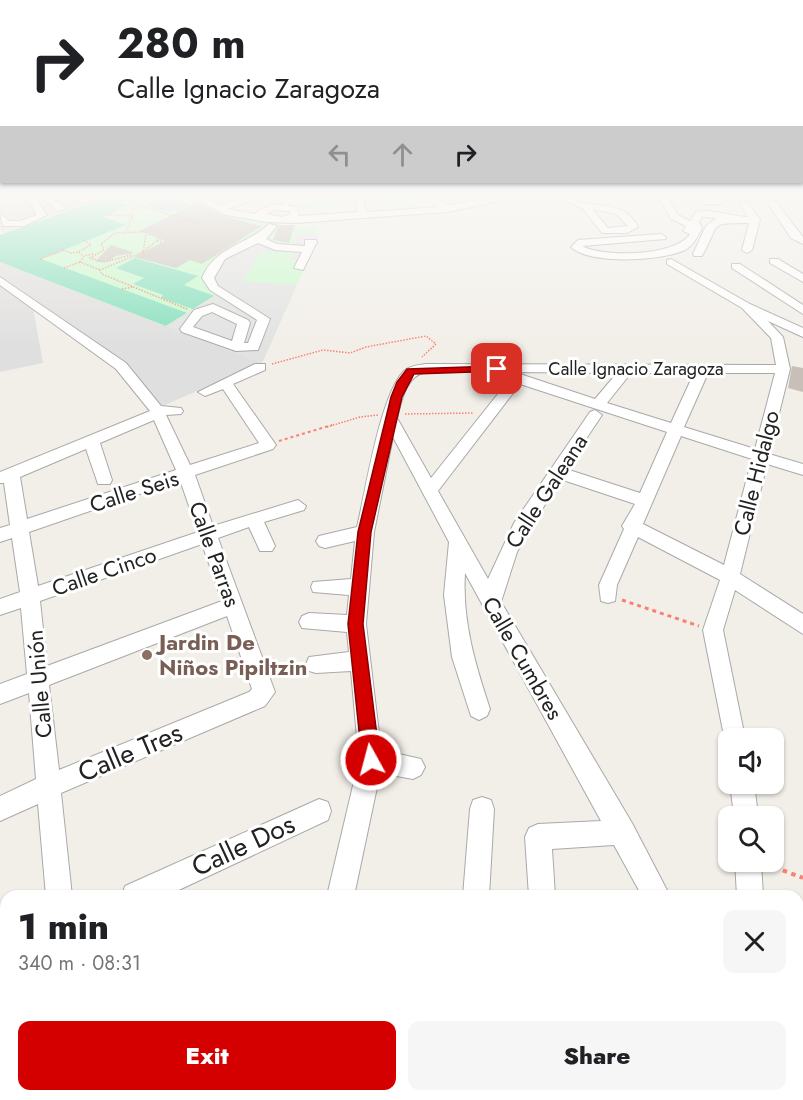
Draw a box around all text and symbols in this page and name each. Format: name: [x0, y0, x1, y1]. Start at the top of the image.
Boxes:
text: 280 m: [117, 13, 246, 74]
icon: right: [18, 24, 96, 102]
text: Calle Ignacio Zaragoza: [117, 69, 380, 108]
icon: left: [323, 138, 356, 171]
icon: ahead: [386, 138, 419, 171]
icon: right: [449, 138, 482, 171]
pin: [471, 343, 522, 394]
icon: arrive: [480, 352, 513, 385]
street label: Calle Ignacio Zaragoza: [548, 356, 724, 382]
street label: Calle Hidalgo: [725, 407, 787, 539]
street label: Calle Galeana: [497, 428, 595, 554]
street label: Calle Seis: [85, 462, 183, 520]
street label: Calle Parras: [181, 497, 249, 611]
street label: Calle Cinco: [47, 538, 161, 604]
street label: Calle Cumbres: [475, 590, 571, 726]
place label: Jardin De Niños Pipiltzin: [155, 626, 307, 683]
street label: Calle Unión: [18, 629, 60, 739]
marker: Jardin De Niños Pipiltzin: [140, 648, 154, 662]
street label: Calle Tres: [72, 713, 188, 791]
position arrow: [339, 728, 403, 792]
map controls: [718, 728, 784, 872]
button: sound: [718, 728, 784, 794]
street label: Calle Dos: [185, 804, 301, 886]
button: search: [718, 806, 784, 872]
text: 1 min: [18, 900, 109, 952]
button: close: [723, 910, 786, 973]
text: 340 m · 08:31: [18, 949, 141, 978]
button: Exit: [18, 1021, 396, 1090]
button: Share: [408, 1021, 786, 1090]

